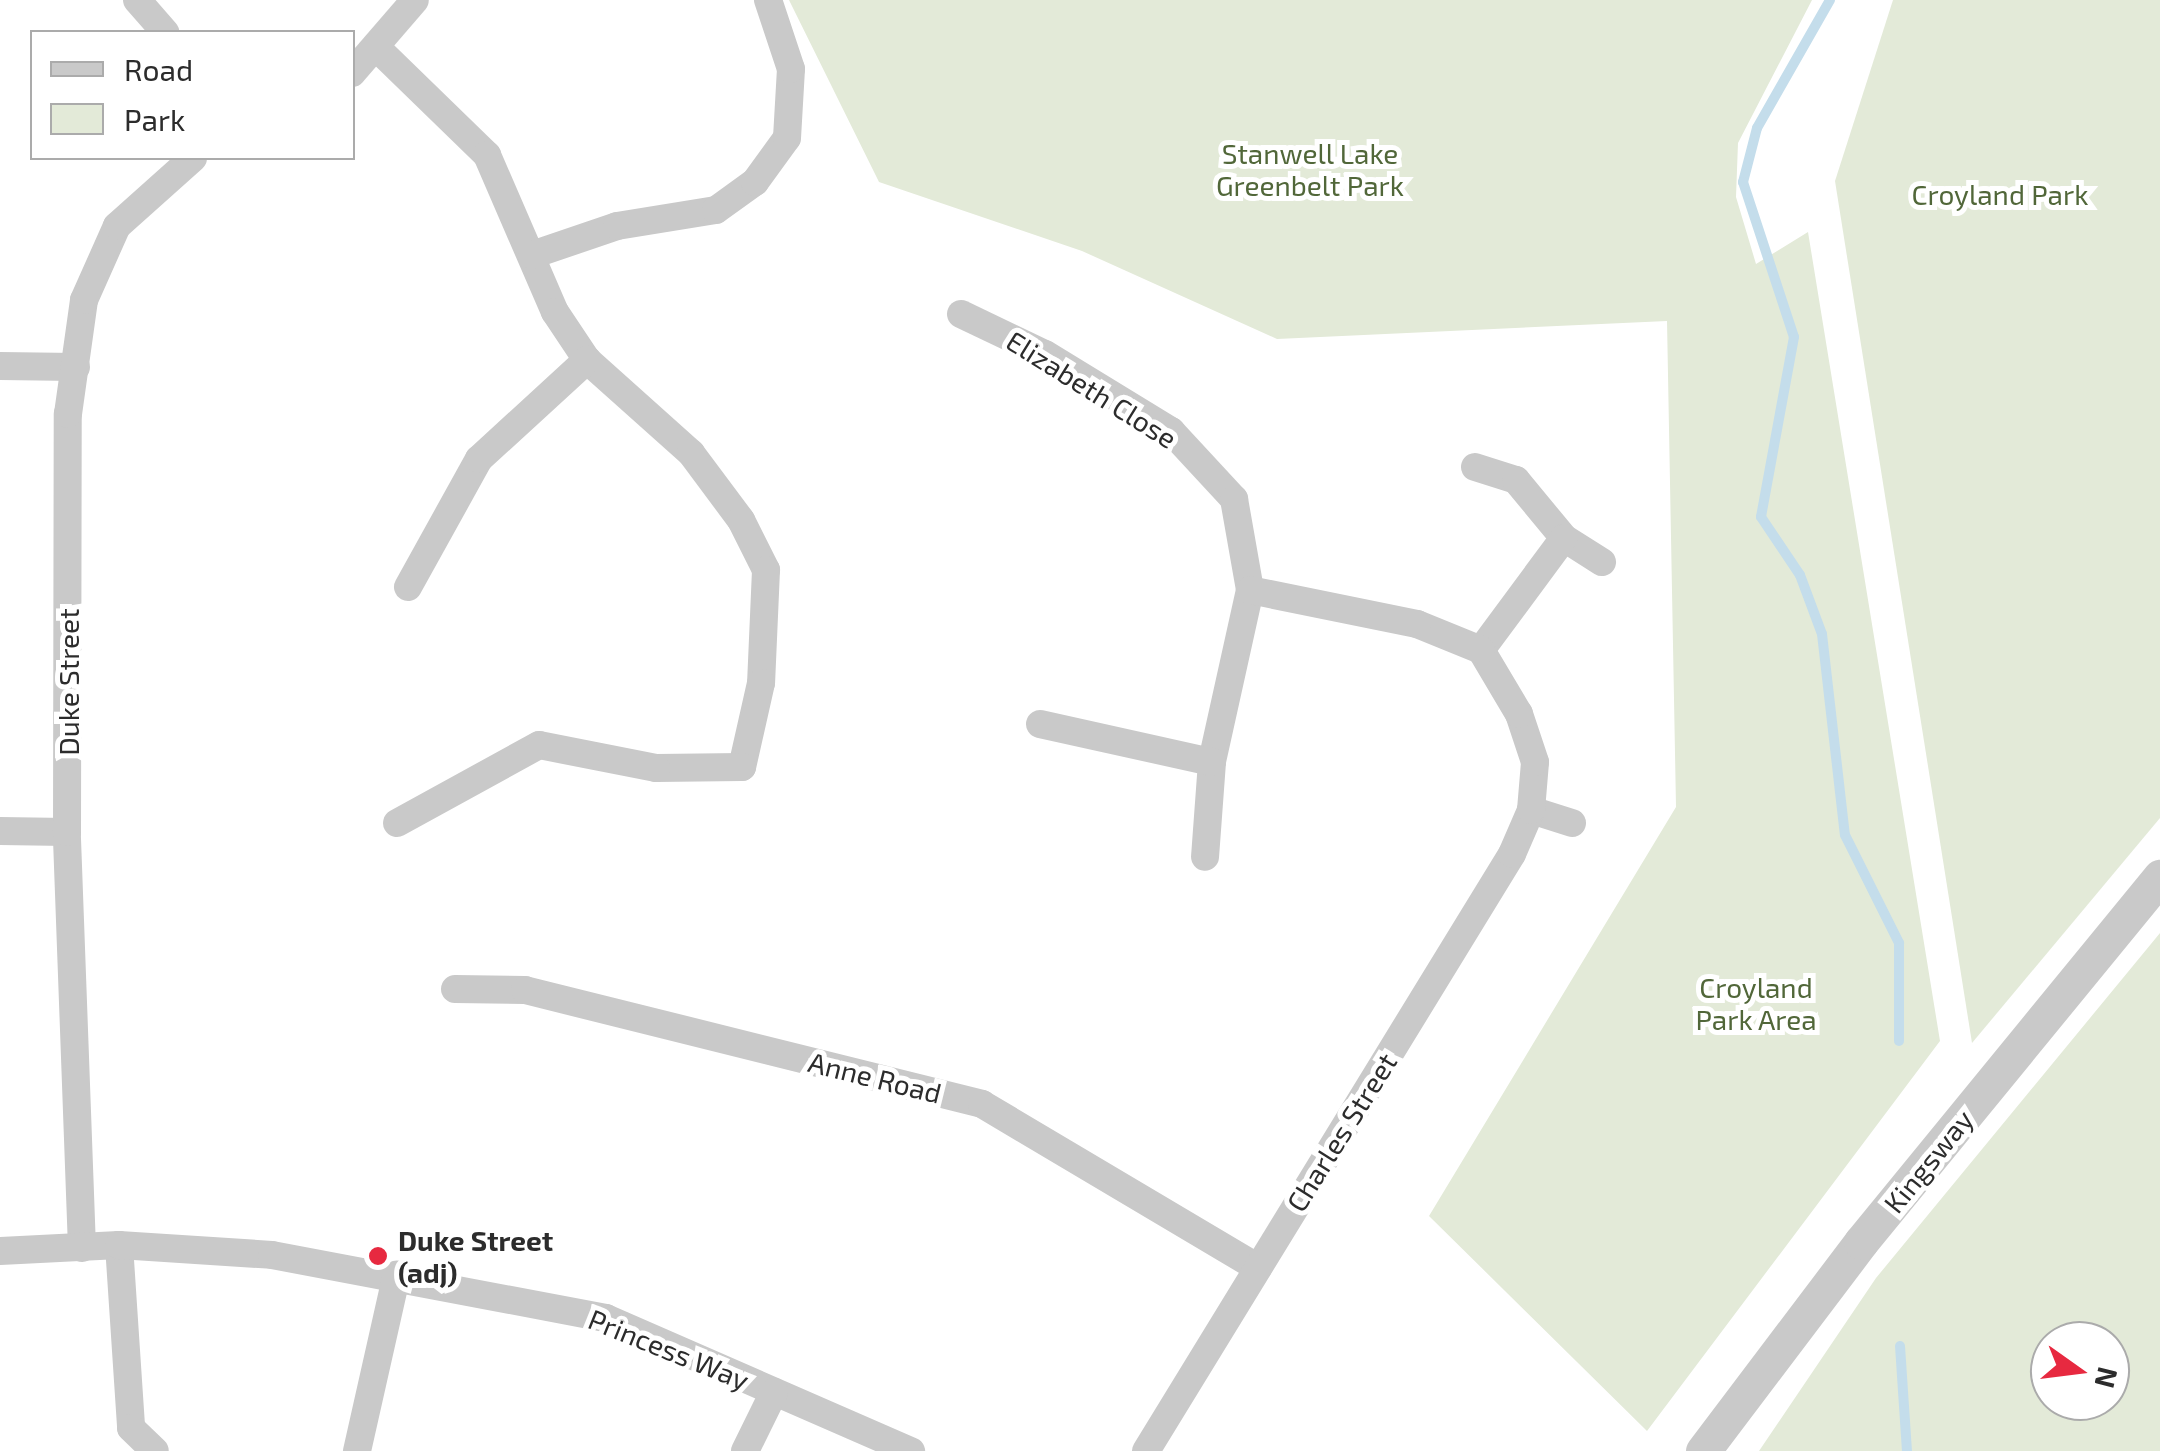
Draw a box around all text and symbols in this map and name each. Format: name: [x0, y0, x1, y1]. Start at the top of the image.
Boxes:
legend: [30, 30, 355, 160]
text: Road: [124, 51, 193, 87]
text: Park: [124, 101, 185, 137]
park label: Stanwell Lake Greenbelt Park: [1216, 136, 1404, 202]
park label: Croyland Park: [1912, 177, 2088, 211]
street label: Elizabeth Close: [1001, 323, 1183, 455]
street label: Duke Street: [51, 608, 85, 756]
park label: Croyland Park Area: [1695, 970, 1817, 1036]
street label: Anne Road: [805, 1044, 945, 1110]
street label: Charles Street: [1279, 1047, 1403, 1217]
street label: Kingsway: [1876, 1103, 1980, 1219]
place label: Duke Street (adj): [398, 1223, 553, 1289]
marker: Duke Street (adj): [367, 1245, 389, 1267]
street label: Princess Way: [584, 1301, 754, 1397]
north arrow: [2030, 1321, 2130, 1421]
text: N: [2088, 1364, 2126, 1392]

